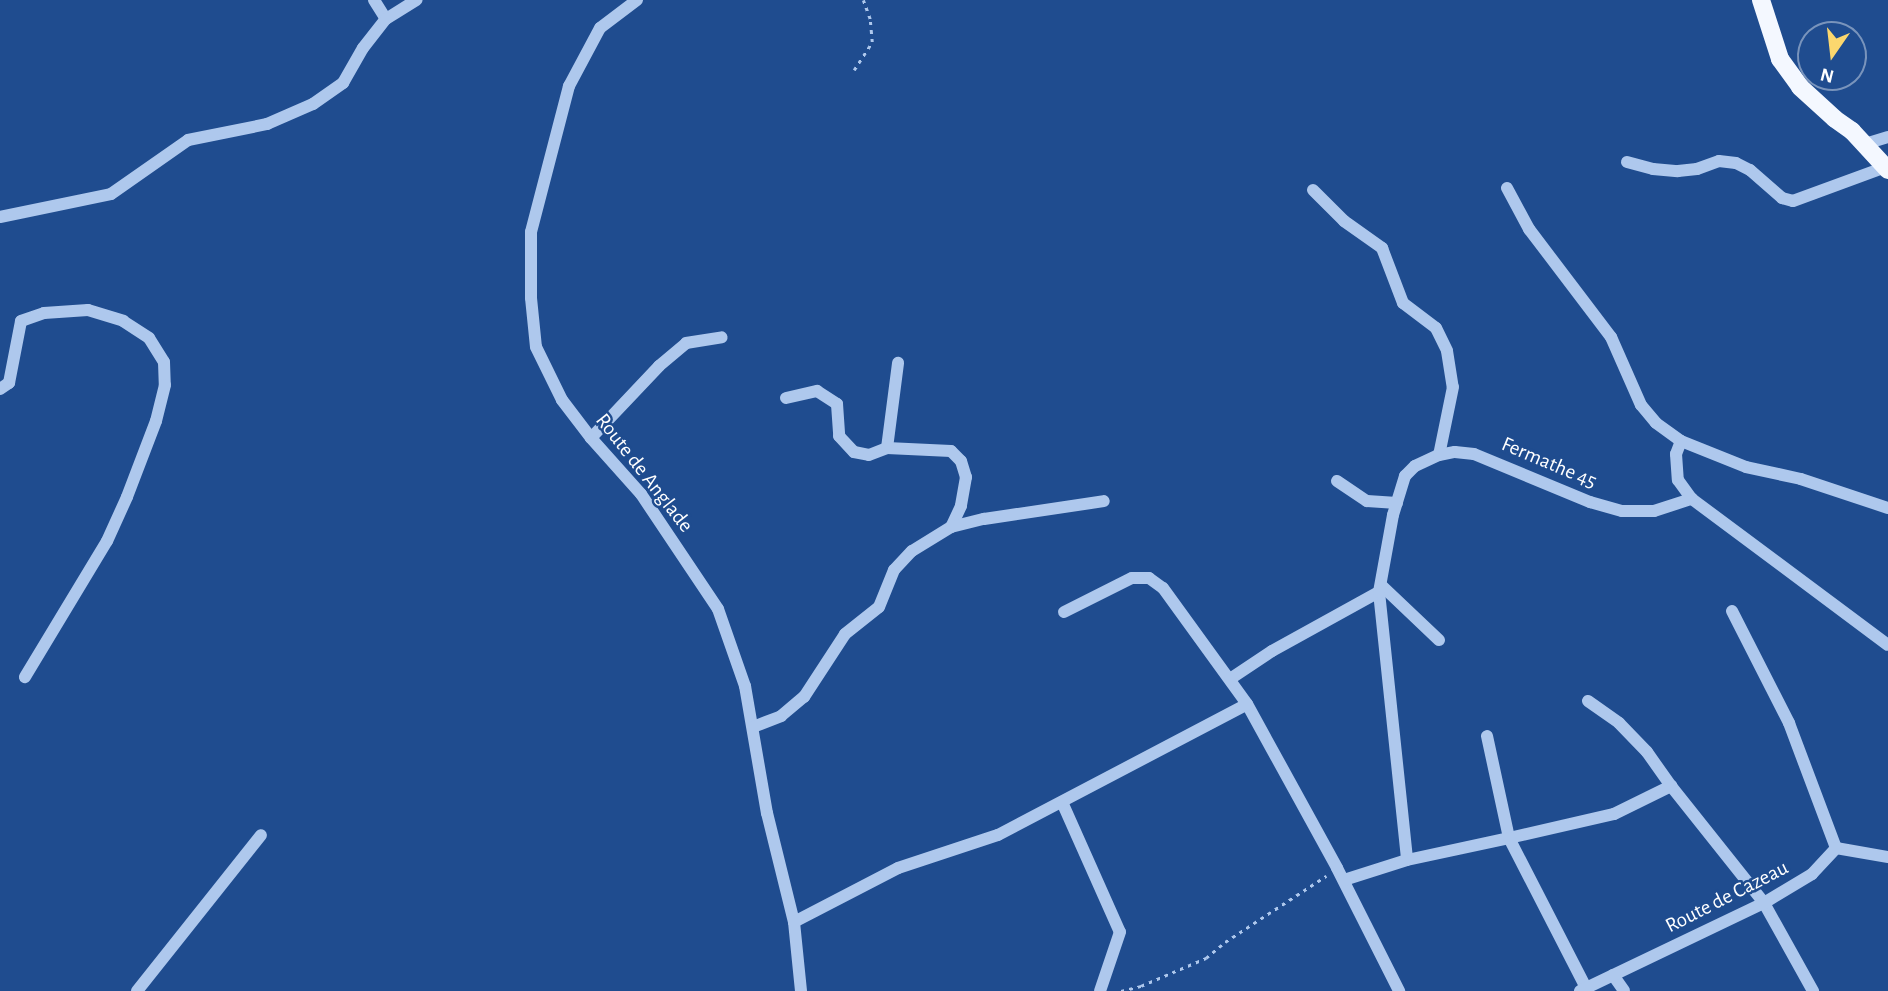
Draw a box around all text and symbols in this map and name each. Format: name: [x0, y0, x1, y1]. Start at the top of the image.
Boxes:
north arrow: [1797, 21, 1867, 91]
text: N: [1819, 64, 1836, 86]
street label: Route de Anglade: [590, 409, 698, 537]
street label: Fermathe 45: [1498, 432, 1600, 494]
street label: Route de Cazeau: [1661, 855, 1793, 939]

